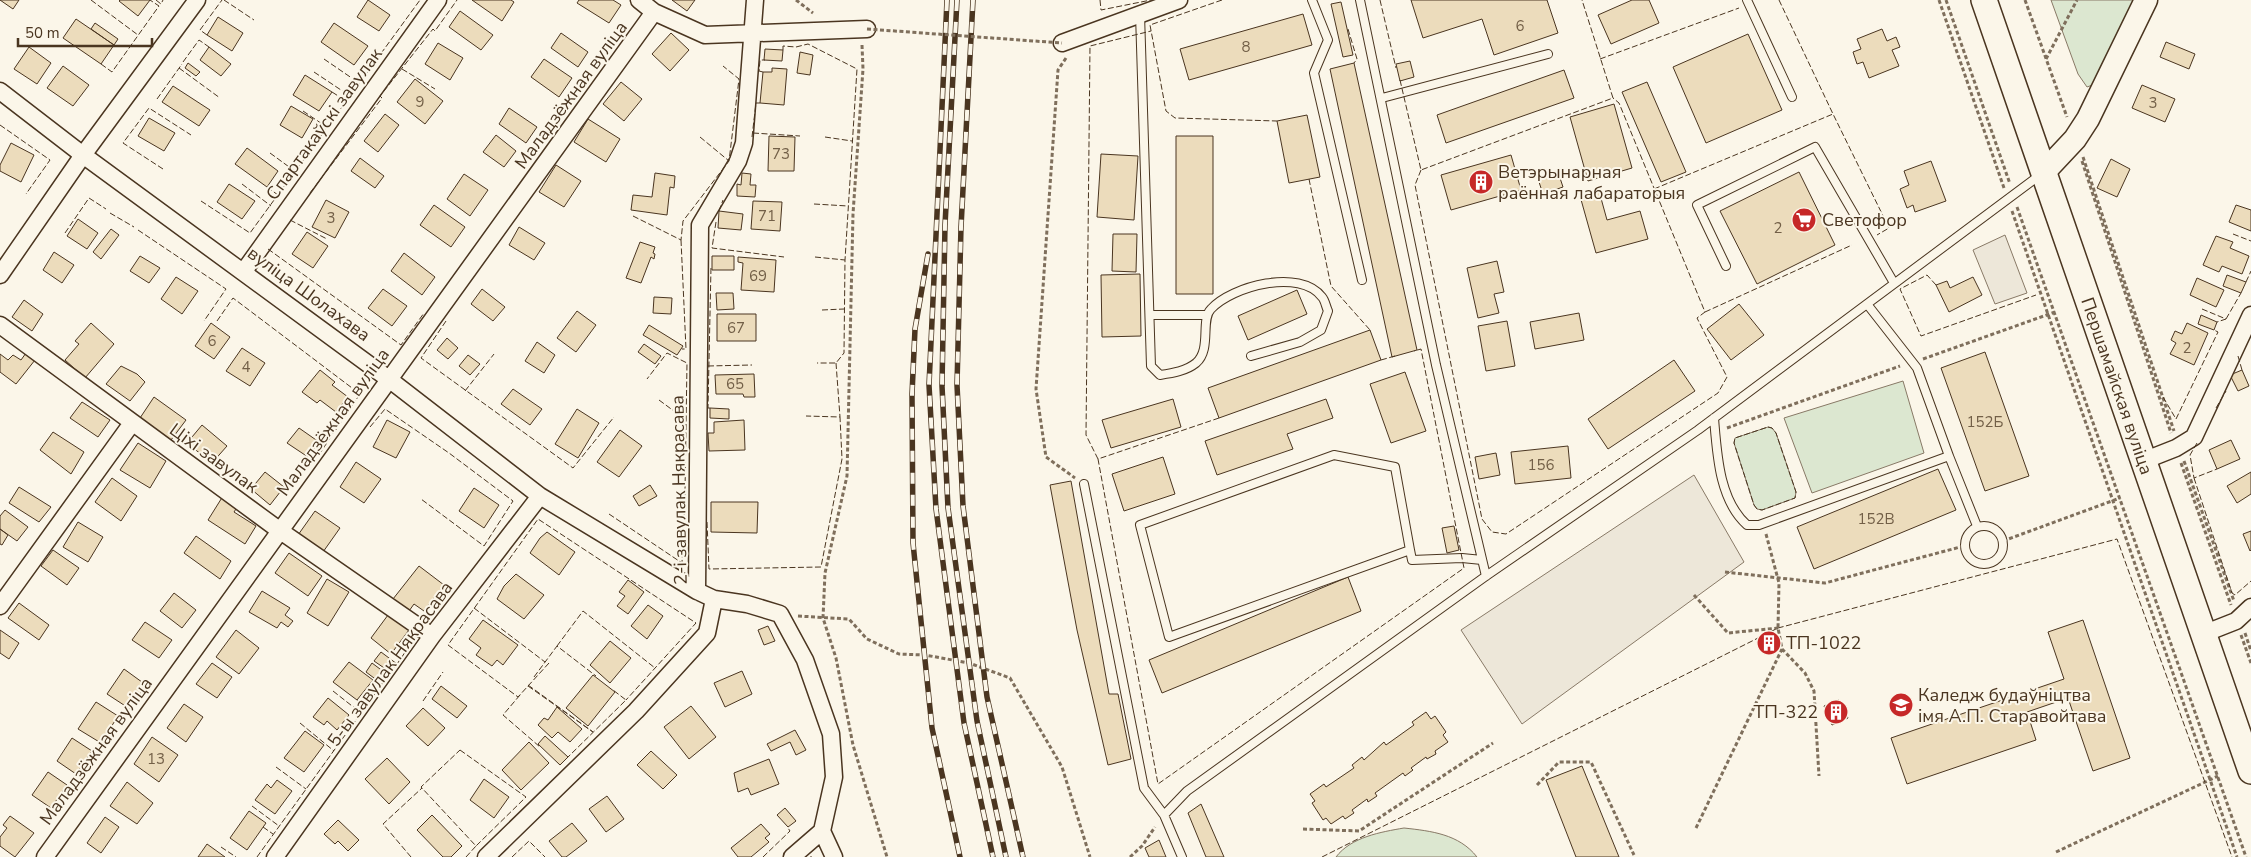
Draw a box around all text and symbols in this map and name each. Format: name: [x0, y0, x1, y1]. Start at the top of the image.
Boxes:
scale bar: [18, 15, 151, 47]
street label: Маладзёжная вуліца: [509, 16, 633, 174]
house number: 6: [1515, 16, 1525, 36]
text: 50 m: [25, 23, 60, 43]
house number: 8: [1241, 37, 1251, 57]
street label: Спартакаўскі завулак: [260, 42, 388, 205]
house number: 9: [415, 92, 425, 112]
house number: 3: [2148, 93, 2158, 113]
house number: 73: [772, 144, 790, 164]
place label: Ветэрынарная раённая лабараторыя: [1498, 160, 1685, 205]
building icon: Ветэрынарная раённая лабараторыя: [1468, 169, 1494, 195]
house number: 71: [758, 206, 776, 226]
supermarket icon: Светофор: [1791, 207, 1817, 233]
house number: 3: [326, 208, 336, 228]
place label: Светофор: [1822, 208, 1907, 232]
house number: 2: [1773, 218, 1783, 238]
street label: вуліца Шолахава: [243, 241, 375, 347]
house number: 69: [749, 266, 767, 286]
street label: Першамайская вуліца: [2075, 294, 2159, 478]
house number: 67: [727, 318, 745, 338]
house number: 6: [207, 331, 217, 351]
house number: 2: [2182, 338, 2192, 358]
street label: Маладзёжная вуліца: [271, 343, 395, 501]
house number: 4: [241, 357, 251, 377]
house number: 65: [726, 374, 744, 394]
street label: 2-і завулак Някрасава: [665, 395, 693, 585]
house number: 152Б: [1967, 412, 2004, 432]
street label: Ціхі завулак: [165, 418, 264, 499]
house number: 156: [1527, 455, 1555, 475]
house number: 152В: [1857, 509, 1895, 529]
street label: 5-ы завулак Някрасава: [322, 577, 458, 751]
building icon: ТП-1022: [1756, 630, 1782, 656]
place label: ТП-1022: [1786, 631, 1861, 655]
street label: Маладзёжная вуліца: [34, 672, 158, 830]
place label: Каледж будаўніцтва імя А.П. Старавойтава: [1918, 683, 2106, 728]
school or university icon: Каледж будаўніцтва імя А.П. Старавойтава: [1888, 692, 1914, 718]
building icon: ТП-322: [1823, 699, 1849, 725]
place label: ТП-322: [1754, 700, 1818, 724]
house number: 13: [147, 749, 165, 769]

